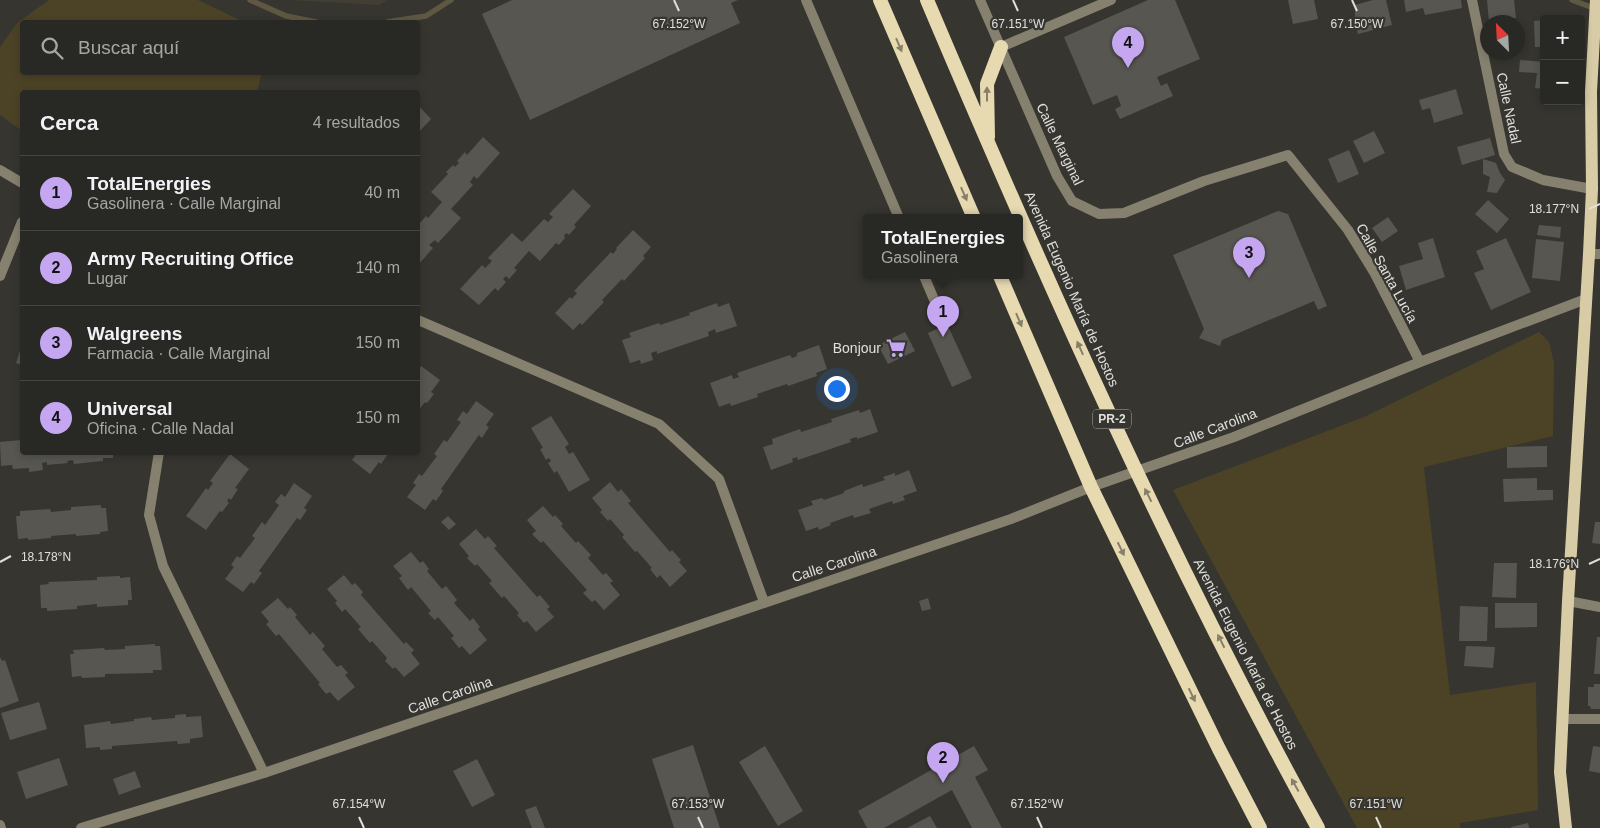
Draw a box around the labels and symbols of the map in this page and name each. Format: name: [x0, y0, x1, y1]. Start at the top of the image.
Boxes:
north arrow: [1480, 15, 1525, 60]
text: 67.152°W: [653, 17, 706, 31]
text: 67.151°W: [992, 17, 1045, 31]
text: 67.150°W: [1331, 17, 1384, 31]
pin: 4: [1112, 27, 1144, 68]
one-way arrow: [896, 38, 904, 52]
street label: Calle Nadal: [1494, 71, 1524, 145]
one-way arrow: [983, 86, 991, 102]
street label: Calle Marginal: [1033, 100, 1087, 188]
one-way arrow: [960, 187, 968, 201]
street label: Avenida Eugenio María de Hostos: [1022, 189, 1122, 389]
text: 18.177°N: [1529, 202, 1579, 216]
street label: Calle Santa Lucía: [1353, 221, 1421, 325]
pin: 3: [1233, 237, 1265, 278]
pin: 1: [927, 296, 959, 337]
one-way arrow: [1016, 313, 1024, 327]
supermarket icon: Bonjour: [885, 337, 907, 359]
place label: Bonjour: [833, 340, 881, 356]
one-way arrow: [1076, 341, 1084, 355]
your location: [824, 376, 850, 402]
street label: Calle Carolina: [1171, 405, 1259, 451]
road number: PR-2: [1093, 409, 1131, 428]
one-way arrow: [1144, 488, 1152, 503]
one-way arrow: [1117, 542, 1125, 556]
street label: Calle Carolina: [790, 543, 878, 585]
text: 18.178°N: [21, 550, 71, 564]
street label: Avenida Eugenio María de Hostos: [1191, 556, 1301, 752]
text: 18.176°N: [1529, 557, 1579, 571]
one-way arrow: [1217, 634, 1225, 648]
street label: Calle Carolina: [406, 673, 494, 717]
one-way arrow: [1189, 688, 1197, 702]
pin: 2: [927, 742, 959, 783]
one-way arrow: [1291, 778, 1299, 793]
text: 67.154°W: [333, 797, 386, 811]
text: 67.153°W: [672, 797, 725, 811]
text: 67.152°W: [1011, 797, 1064, 811]
text: 67.151°W: [1350, 797, 1403, 811]

